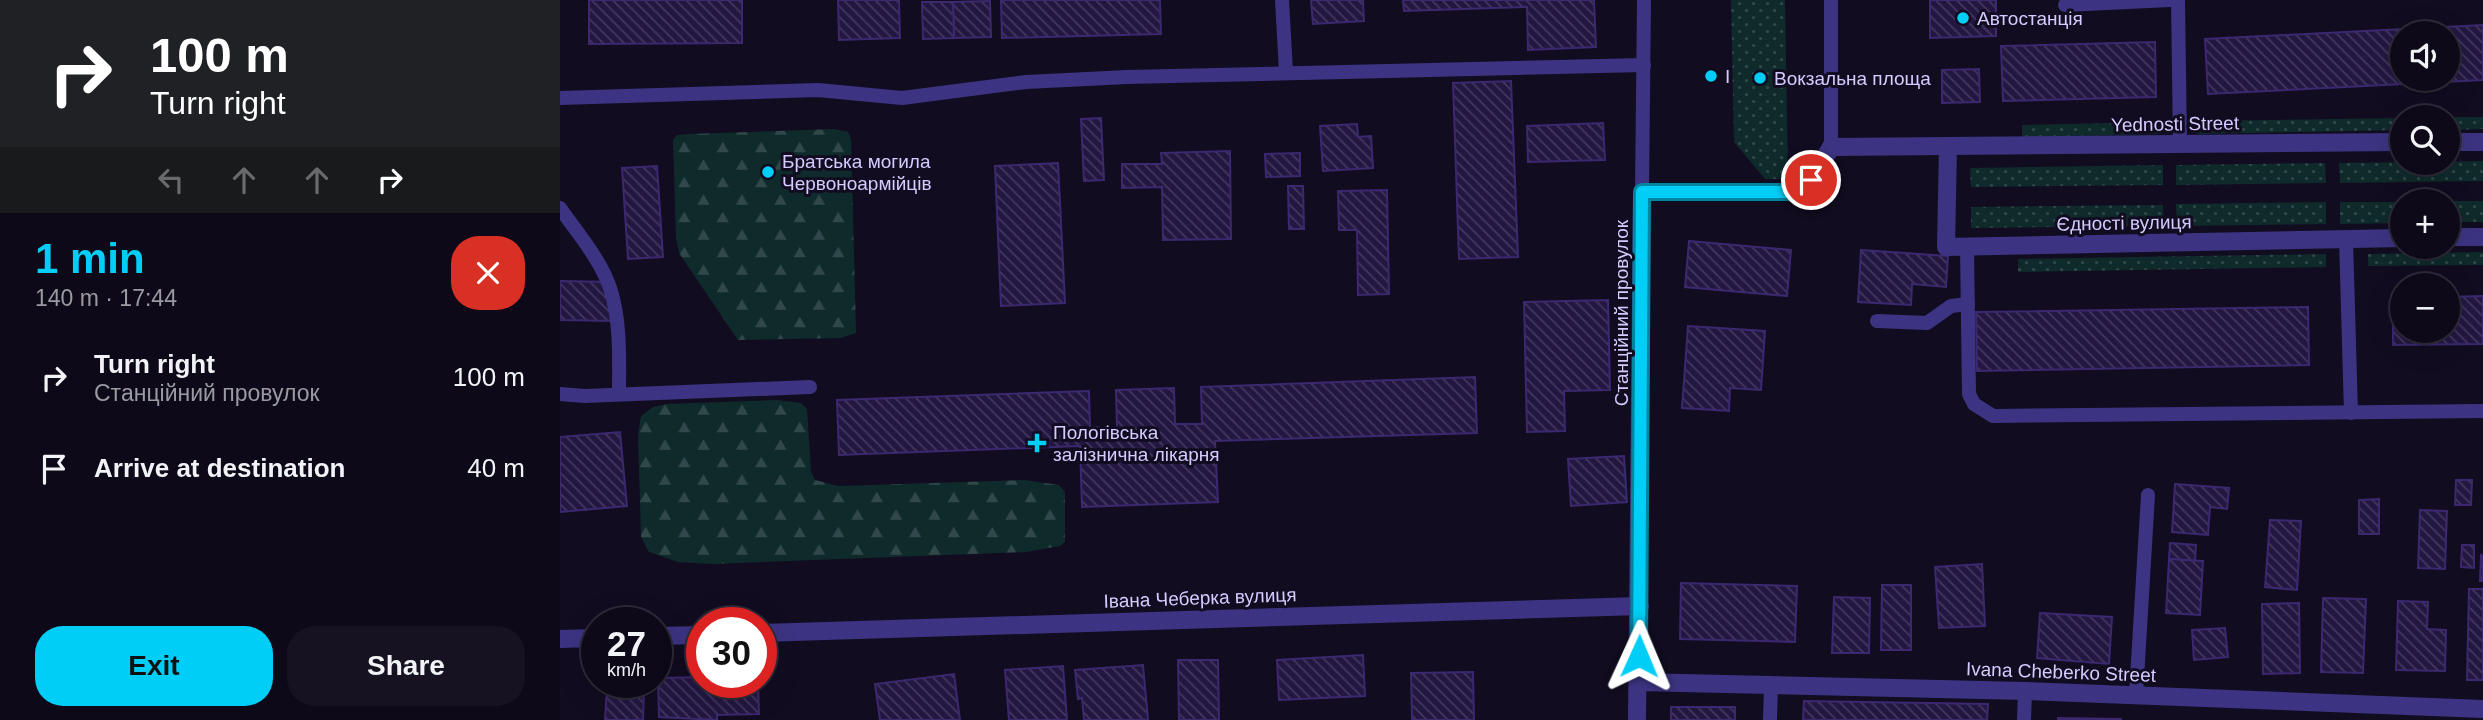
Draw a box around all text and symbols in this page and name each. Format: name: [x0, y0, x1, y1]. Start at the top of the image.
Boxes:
place label: Автостанція: [1977, 8, 2083, 29]
marker: Автостанція: [1955, 10, 1971, 26]
map controls: [2390, 21, 2460, 343]
button: sound: [2390, 21, 2460, 91]
icon: right: [35, 28, 126, 119]
text: 100 m: [150, 28, 289, 82]
place label: І: [1725, 66, 1730, 87]
marker: І: [1703, 68, 1719, 84]
place label: Вокзальна площа: [1774, 68, 1931, 89]
marker: Вокзальна площа: [1752, 70, 1768, 86]
text: Turn right: [150, 85, 286, 121]
button: search: [2390, 105, 2460, 175]
street label: Yednosti Street: [2111, 112, 2240, 136]
pin: [1781, 150, 1841, 210]
place label: Братська могила Червоноармійців: [782, 151, 932, 194]
icon: left: [152, 161, 190, 199]
icon: ahead: [225, 161, 263, 199]
icon: ahead: [298, 161, 336, 199]
icon: right: [371, 161, 409, 199]
icon: arrive: [1792, 161, 1830, 199]
marker: Братська могила Червоноармійців: [760, 164, 776, 180]
button: +: [2390, 189, 2460, 259]
street label: Єдності вулиця: [2056, 211, 2192, 235]
street label: Станційний провулок: [1611, 219, 1632, 406]
text: 1 min: [35, 235, 145, 282]
button: close: [451, 236, 525, 310]
button: −: [2390, 273, 2460, 343]
text: 140 m · 17:44: [35, 285, 177, 311]
text: Turn right: [94, 349, 215, 379]
icon: right: [35, 359, 73, 397]
text: 100 m: [453, 362, 525, 392]
text: Станційний провулок: [94, 380, 320, 406]
place label: Пологівська залізнична лікарня: [1053, 422, 1220, 465]
marker: Пологівська залізнична лікарня: [1027, 433, 1047, 453]
icon: arrive: [35, 450, 73, 488]
text: Arrive at destination: [94, 453, 345, 483]
text: 40 m: [467, 453, 525, 483]
street label: Івана Чеберка вулиця: [1103, 584, 1297, 612]
speed limit sign: 30: [686, 607, 777, 698]
position arrow: [1602, 619, 1676, 693]
text: 27: [607, 624, 646, 663]
button: Exit: [35, 626, 273, 706]
button: Share: [287, 626, 525, 706]
street label: Ivana Cheberko Street: [1966, 658, 2157, 686]
text: km/h: [607, 660, 646, 680]

